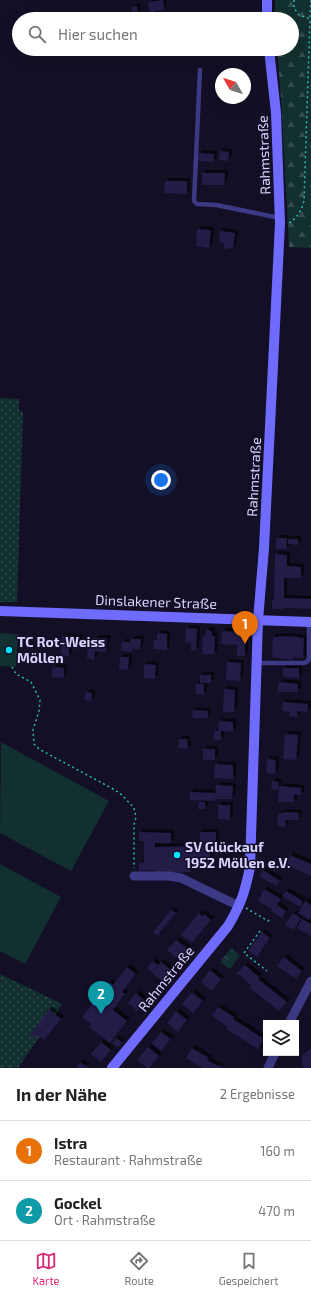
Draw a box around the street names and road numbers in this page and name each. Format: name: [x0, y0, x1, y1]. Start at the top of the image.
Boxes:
street label: Rahmstraße: [254, 115, 273, 195]
street label: Rahmstraße: [243, 437, 264, 517]
street label: Dinslakener Straße: [95, 591, 217, 612]
street label: Rahmstraße: [134, 942, 197, 1015]

